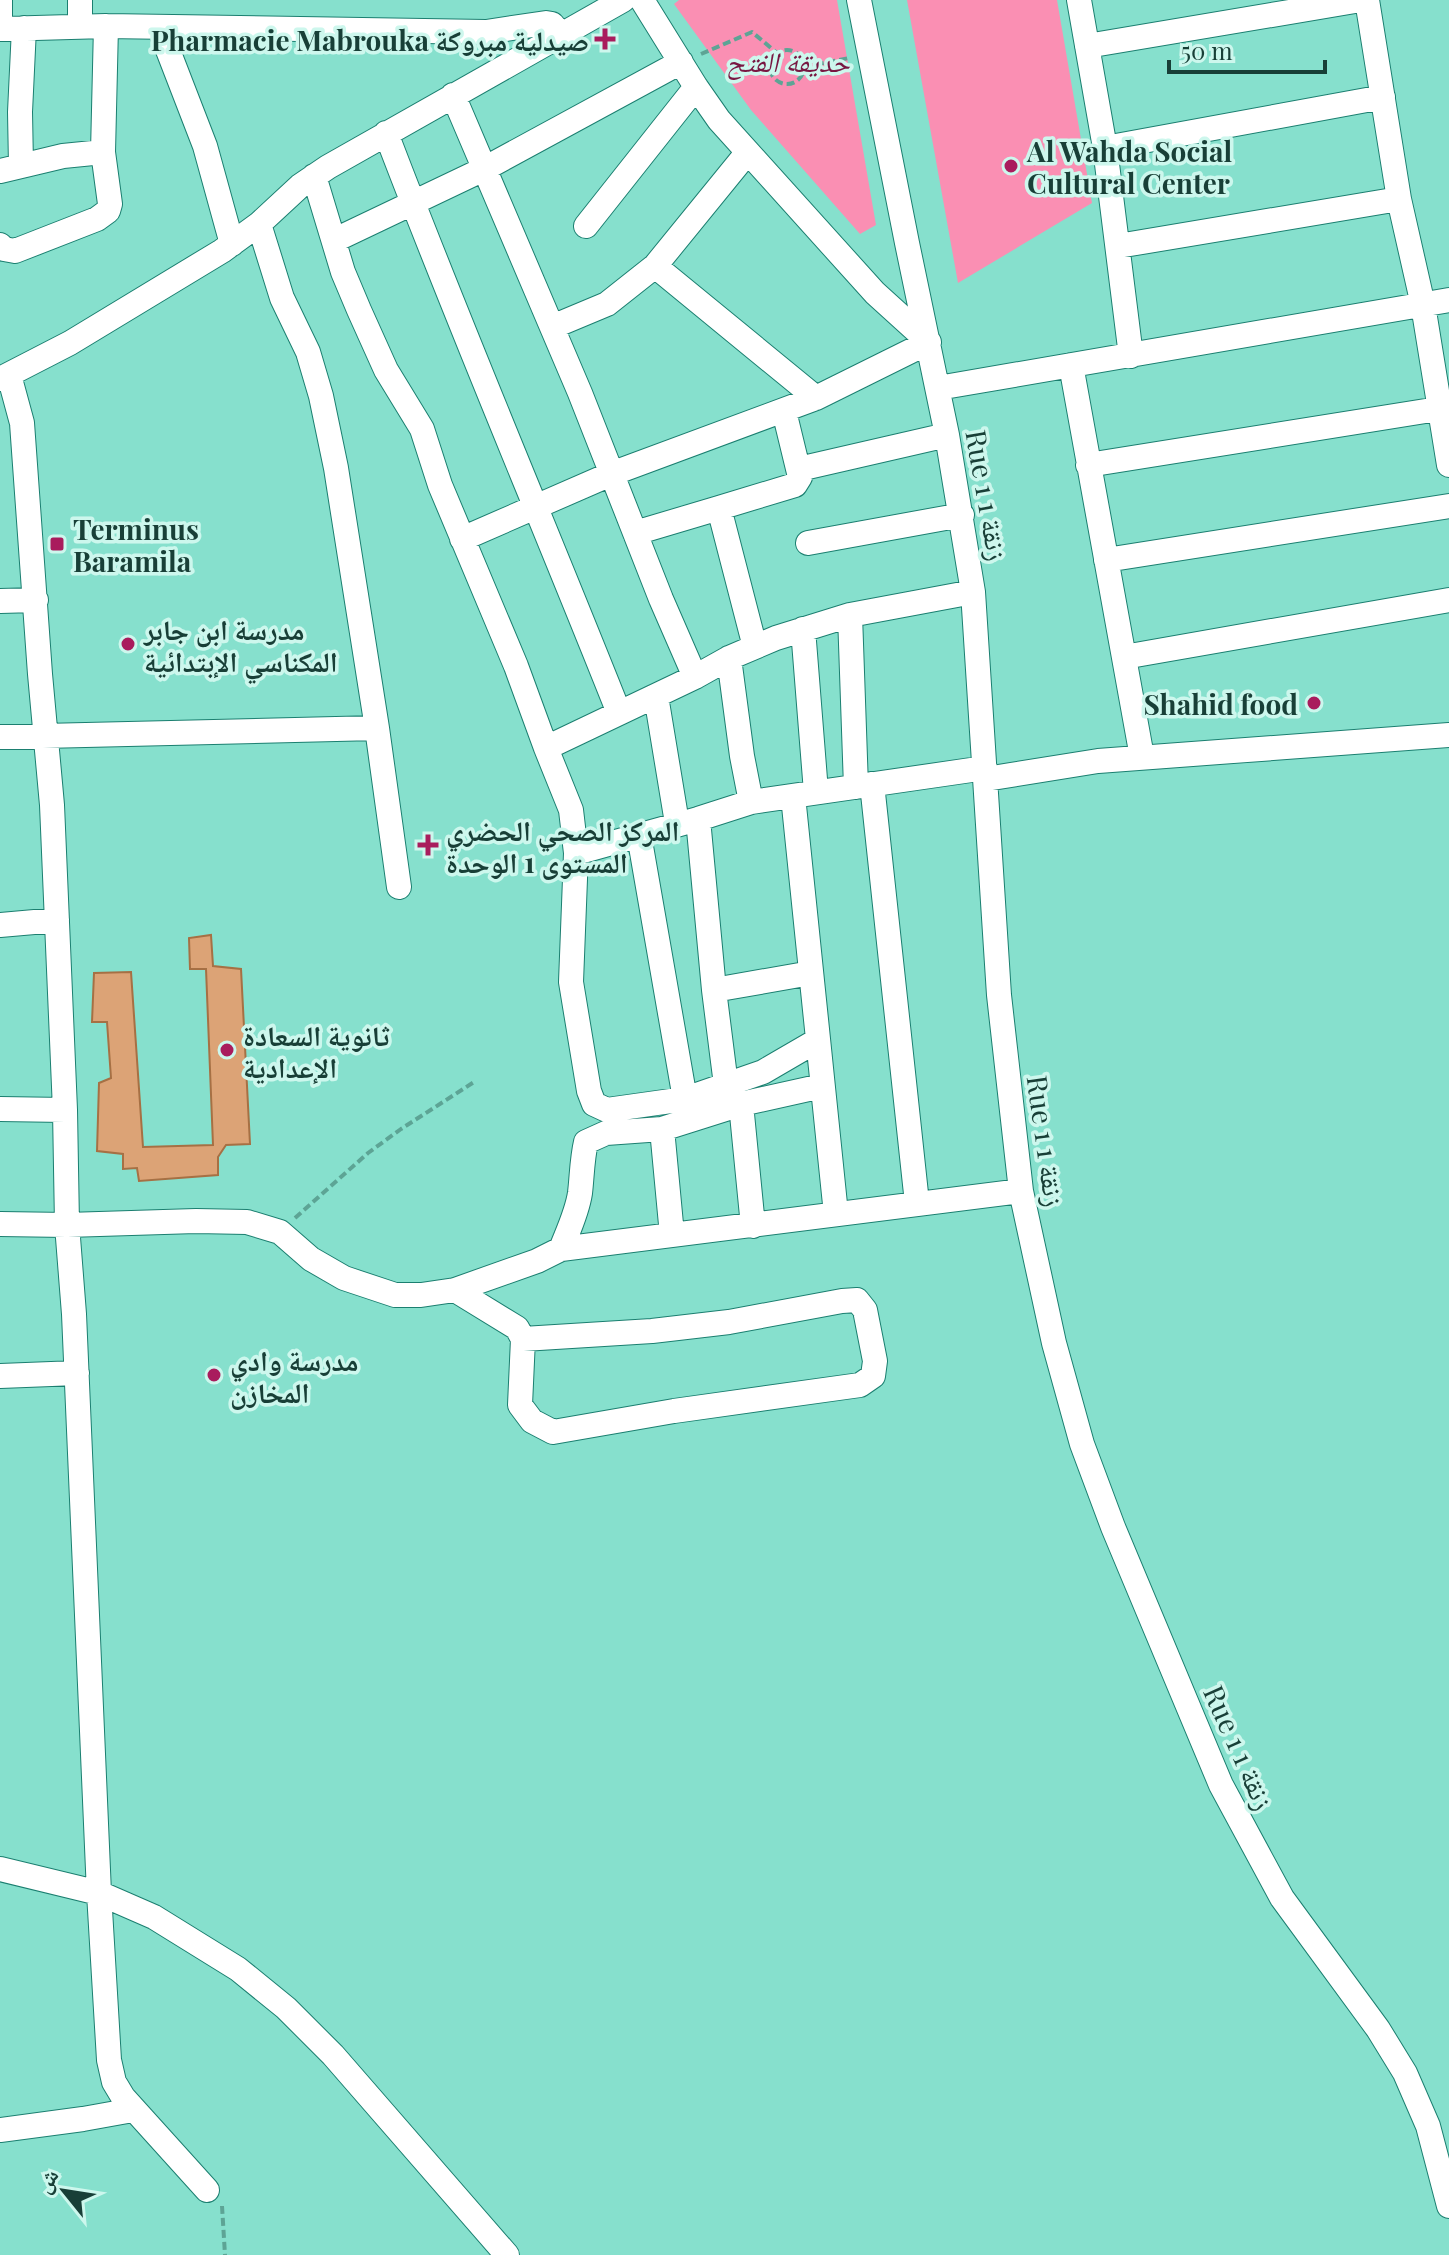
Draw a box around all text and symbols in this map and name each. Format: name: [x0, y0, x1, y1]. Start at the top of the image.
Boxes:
place label: Pharmacie Mabrouka صيدلية مبروكة: [151, 21, 589, 58]
scale bar: [1169, 24, 1325, 74]
marker: Pharmacie Mabrouka صيدلية مبروكة: [596, 30, 614, 48]
text: 50 m: [1181, 34, 1233, 66]
park label: حديقة الفتح: [726, 42, 851, 81]
place label: Al Wahda Social Cultural Center: [1026, 132, 1233, 201]
marker: Al Wahda Social Cultural Center: [1002, 157, 1020, 175]
street label: Rue 1 زنقة 1: [958, 427, 1018, 563]
place label: Terminus Baramila: [73, 510, 199, 579]
marker: Terminus Baramila: [48, 535, 66, 553]
place label: مدرسة ابن جابر المكناسي الإبتدائية: [143, 610, 338, 684]
marker: مدرسة ابن جابر المكناسي الإبتدائية: [119, 635, 137, 653]
place label: Shahid food: [1143, 685, 1298, 722]
marker: Shahid food: [1305, 694, 1323, 712]
place label: المركز الصحي الحضري المستوى 1 الوحدة: [446, 811, 680, 880]
marker: المركز الصحي الحضري المستوى 1 الوحدة: [417, 834, 439, 856]
place label: ثانوية السعادة الإعدادية: [243, 1016, 390, 1085]
marker: ثانوية السعادة الإعدادية: [218, 1041, 236, 1059]
street label: Rue 1 زنقة 1: [1019, 1073, 1075, 1209]
place label: مدرسة وادي المخازن: [230, 1341, 358, 1410]
marker: مدرسة وادي المخازن: [205, 1366, 223, 1384]
street label: Rue 1 زنقة 1: [1196, 1679, 1284, 1815]
north arrow: [24, 2151, 104, 2231]
text: ش: [27, 2163, 65, 2198]

